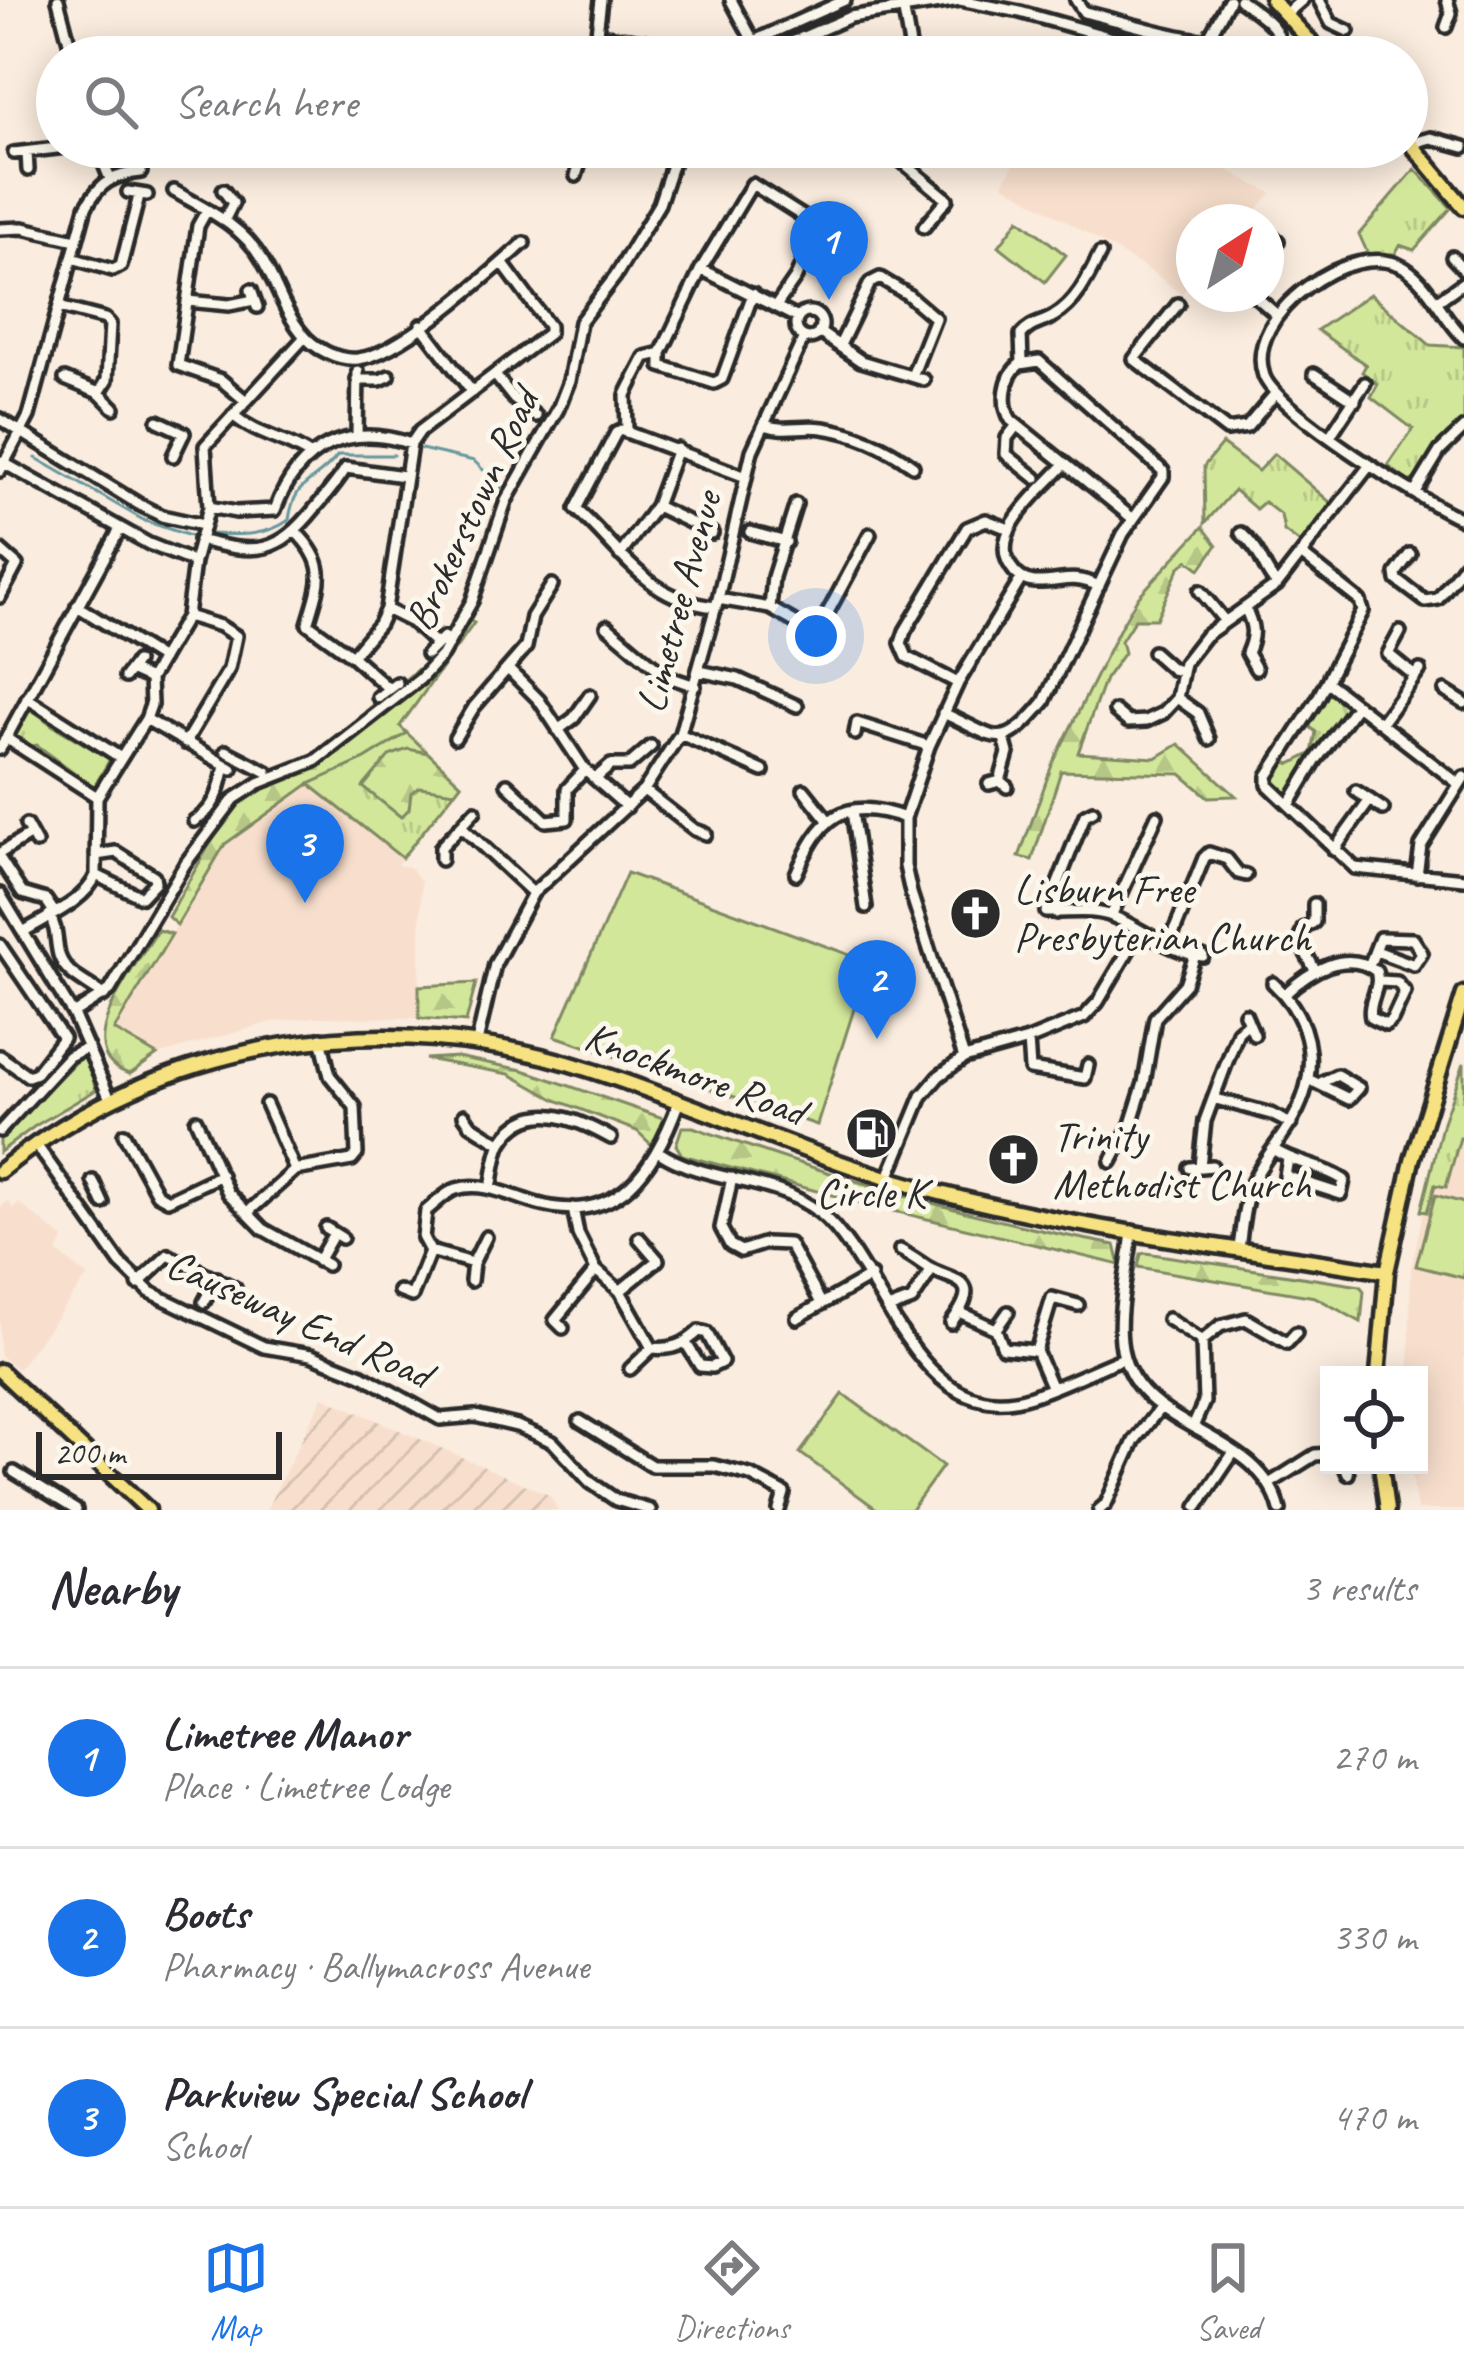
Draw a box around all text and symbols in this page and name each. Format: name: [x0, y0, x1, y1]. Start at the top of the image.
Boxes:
search box: [36, 36, 1428, 168]
icon: search: [78, 69, 144, 135]
text: Search here: [174, 74, 357, 131]
pin: 1: [790, 201, 868, 300]
north arrow: [1176, 204, 1284, 312]
street label: Brokerstown Road: [393, 375, 554, 639]
street label: Limetree Avenue: [624, 483, 735, 718]
your location: [786, 606, 846, 666]
pin: 3: [266, 804, 344, 903]
place label: Lisburn Free Presbyterian Church: [1014, 863, 1313, 964]
church icon: Lisburn Free Presbyterian Church: [947, 885, 1003, 941]
pin: 2: [838, 940, 916, 1039]
street label: Knockmore Road: [578, 1010, 818, 1140]
fuel station icon: Circle K: [843, 1106, 899, 1162]
place label: Trinity Methodist Church: [1053, 1110, 1312, 1211]
church icon: Trinity Methodist Church: [986, 1132, 1042, 1188]
place label: Circle K: [816, 1167, 934, 1220]
street label: Causeway End Road: [158, 1237, 445, 1403]
map controls: [1320, 1366, 1428, 1474]
button: locate: [1320, 1366, 1428, 1474]
scale bar: [36, 1426, 282, 1479]
text: 200 m: [54, 1432, 125, 1474]
text: Nearby: [48, 1556, 176, 1620]
text: 3 results: [1302, 1564, 1416, 1613]
text: Limetree Manor: [162, 1705, 408, 1762]
text: 1: [78, 1733, 96, 1782]
text: 270 m: [1332, 1733, 1416, 1782]
text: Place · Limetree Lodge: [162, 1762, 449, 1811]
text: Boots: [162, 1885, 249, 1942]
text: 2: [78, 1913, 96, 1962]
text: 330 m: [1332, 1913, 1416, 1962]
text: Pharmacy · Ballymacross Avenue: [162, 1942, 589, 1991]
text: Parkview Special School: [162, 2065, 525, 2122]
text: 3: [78, 2093, 96, 2142]
text: 470 m: [1332, 2093, 1416, 2142]
text: School: [162, 2122, 246, 2171]
tab: Map: [203, 2235, 269, 2349]
tab: Directions: [675, 2235, 789, 2349]
tab: Saved: [1195, 2235, 1261, 2349]

